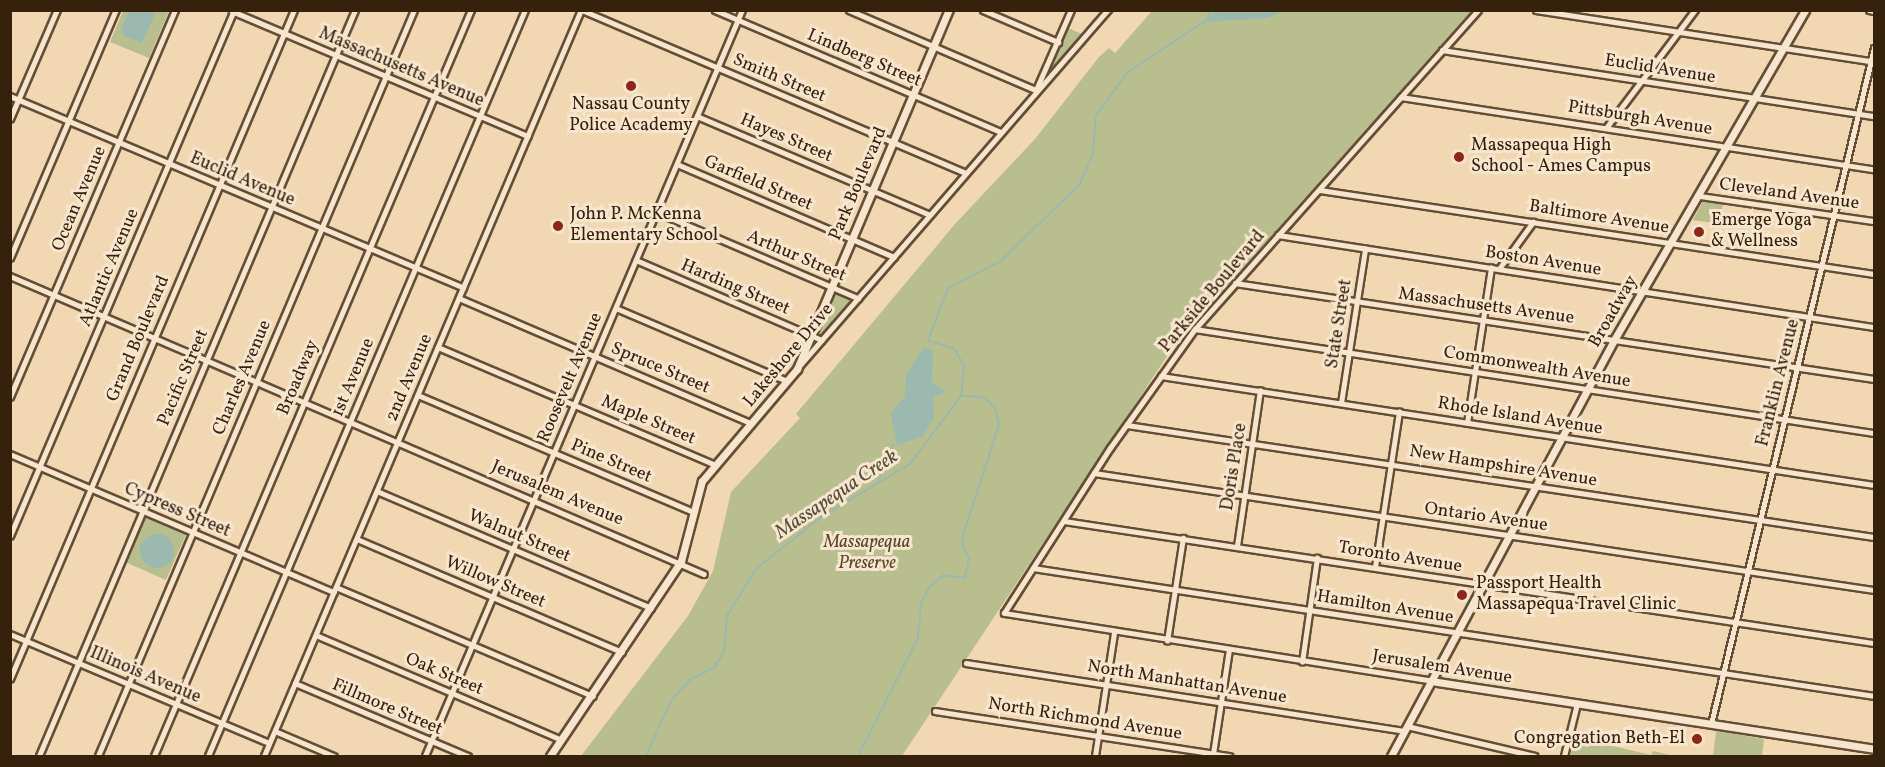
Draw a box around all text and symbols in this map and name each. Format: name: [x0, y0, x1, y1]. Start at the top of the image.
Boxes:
street label: Massachusetts Avenue: [315, 23, 487, 113]
street label: Lindberg Street: [803, 25, 925, 93]
street label: Smith Street: [729, 50, 829, 108]
street label: Euclid Avenue: [1603, 51, 1717, 89]
marker: Nassau County Police Academy: [624, 79, 638, 93]
place label: Nassau County Police Academy: [569, 95, 693, 138]
street label: Pittsburgh Avenue: [1566, 97, 1714, 141]
street label: Hayes Street: [736, 110, 836, 168]
street label: Park Boulevard: [825, 124, 893, 244]
place label: Massapequa High School - Ames Campus: [1471, 136, 1652, 178]
street label: Ocean Avenue: [48, 143, 112, 255]
street label: Euclid Avenue: [186, 148, 298, 212]
marker: Massapequa High School - Ames Campus: [1452, 150, 1466, 164]
street label: Garfield Street: [700, 151, 816, 217]
street label: Cleveland Avenue: [1718, 174, 1860, 216]
street label: Baltimore Avenue: [1528, 196, 1670, 240]
place label: John P. McKenna Elementary School: [570, 205, 719, 248]
street label: Atlantic Avenue: [75, 206, 145, 330]
place label: Emerge Yoga & Wellness: [1711, 211, 1813, 254]
marker: John P. McKenna Elementary School: [551, 219, 565, 233]
marker: Emerge Yoga & Wellness: [1692, 225, 1706, 239]
street label: Arthur Street: [743, 226, 849, 288]
street label: Parkside Boulevard: [1156, 226, 1270, 358]
street label: Boston Avenue: [1483, 242, 1603, 282]
street label: Harding Street: [677, 255, 793, 321]
street label: Broadway: [1585, 272, 1643, 352]
street label: Grand Boulevard: [103, 273, 175, 405]
street label: State Street: [1322, 278, 1358, 370]
street label: Massachusetts Avenue: [1397, 284, 1575, 330]
street label: Lakeshore Drive: [739, 300, 839, 412]
street label: Roosevelt Avenue: [534, 310, 608, 446]
street label: Charles Avenue: [209, 317, 277, 439]
street label: Franklin Avenue: [1753, 317, 1805, 449]
street label: Pacific Street: [154, 326, 214, 430]
street label: 2nd Avenue: [382, 331, 438, 425]
street label: 1st Avenue: [328, 335, 380, 421]
street label: Broadway: [274, 337, 324, 419]
street label: Spruce Street: [607, 338, 713, 400]
street label: Commonwealth Avenue: [1442, 343, 1632, 393]
street label: Maple Street: [598, 391, 698, 451]
street label: Rhode Island Avenue: [1436, 393, 1604, 441]
street label: Doris Place: [1217, 422, 1253, 512]
street label: Pine Street: [567, 435, 655, 489]
street label: New Hampshire Avenue: [1407, 441, 1599, 493]
water label: Massapequa Creek: [771, 445, 903, 545]
street label: Jerusalem Avenue: [488, 456, 626, 532]
street label: Cypress Street: [121, 479, 233, 543]
street label: Ontario Avenue: [1423, 499, 1549, 537]
street label: Walnut Street: [465, 506, 573, 568]
park label: Massapequa Preserve: [824, 533, 910, 576]
street label: Toronto Avenue: [1337, 538, 1463, 578]
street label: Willow Street: [441, 552, 549, 614]
place label: Passport Health Massapequa Travel Clinic: [1476, 574, 1677, 616]
marker: Passport Health Massapequa Travel Clinic: [1453, 586, 1471, 604]
street label: Hamilton Avenue: [1315, 587, 1455, 629]
street label: Illinois Avenue: [86, 643, 204, 709]
street label: Jerusalem Avenue: [1371, 646, 1513, 690]
street label: Oak Street: [402, 649, 486, 701]
street label: North Manhattan Avenue: [1086, 657, 1288, 709]
street label: Fillmore Street: [328, 675, 446, 741]
street label: North Richmond Avenue: [986, 694, 1184, 746]
place label: Congregation Beth-El: [1514, 728, 1685, 750]
marker: Congregation Beth-El: [1690, 732, 1704, 746]

